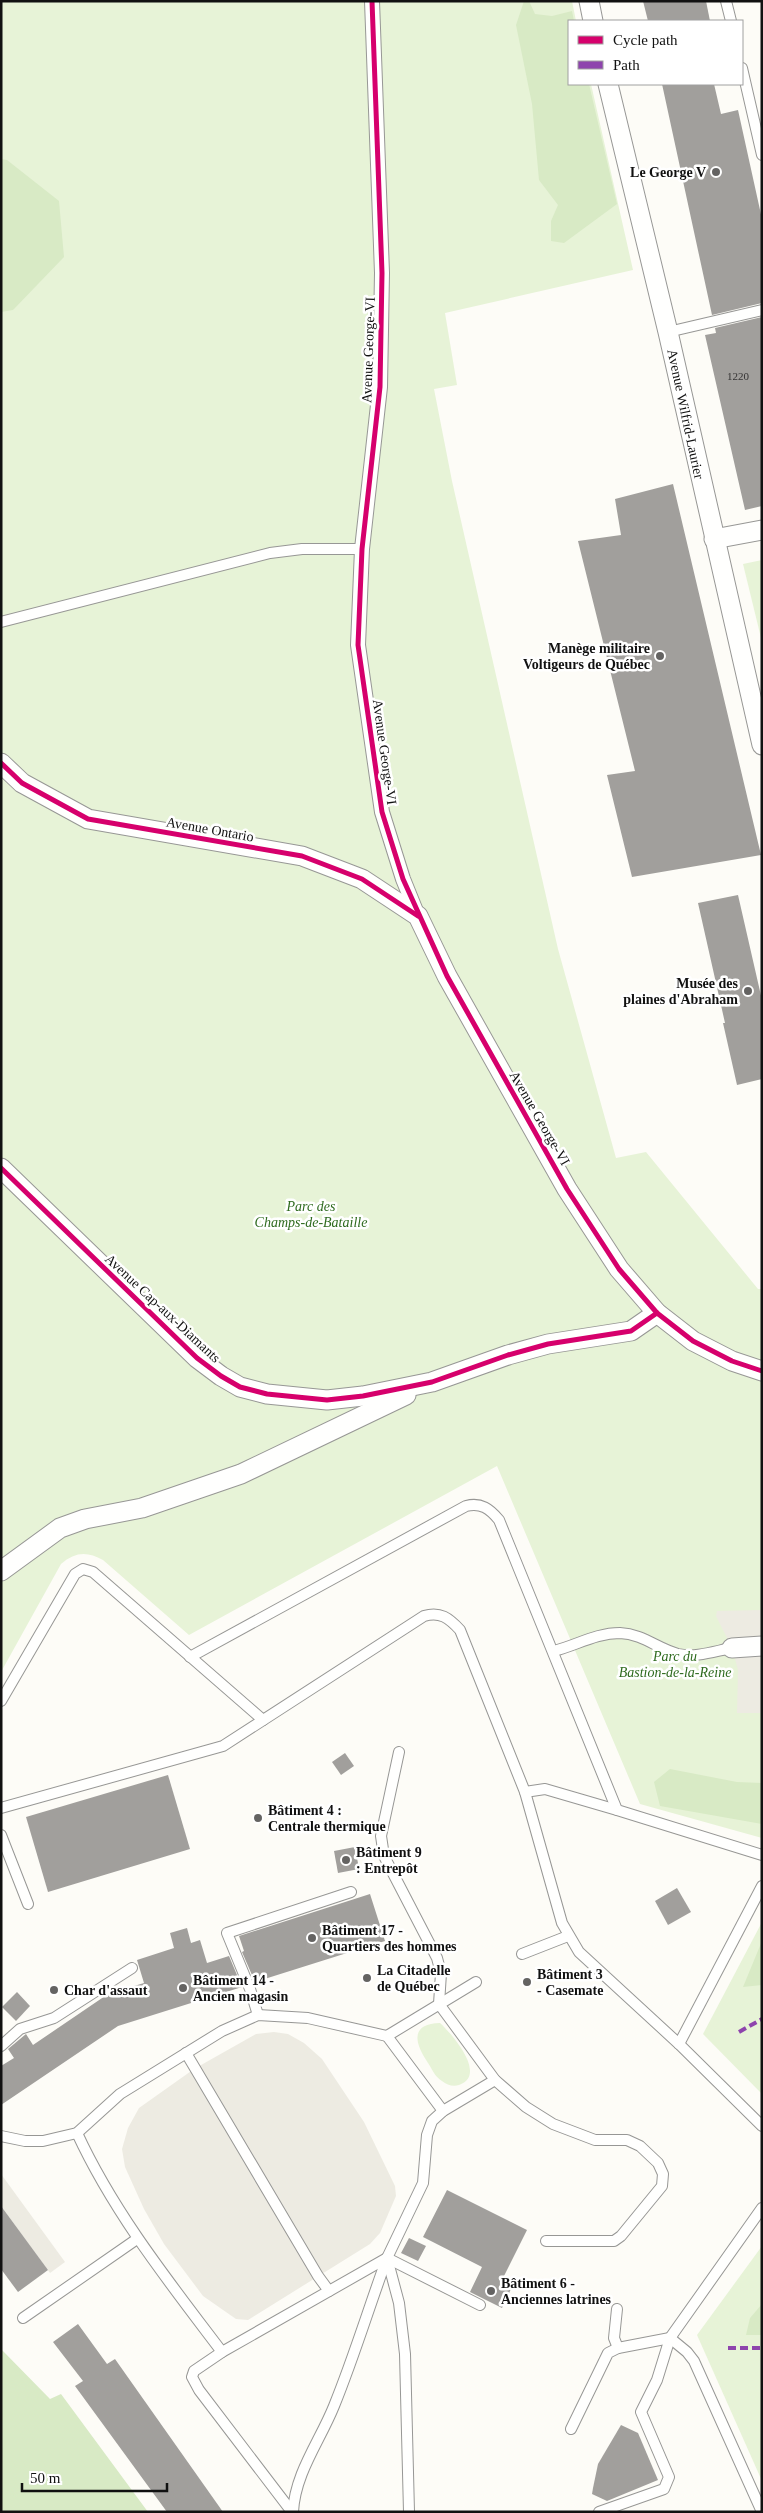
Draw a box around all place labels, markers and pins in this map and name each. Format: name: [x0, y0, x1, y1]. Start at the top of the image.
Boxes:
place label: Le George V: [630, 165, 706, 180]
marker: Le George V: [710, 166, 722, 178]
place label: Manège militaire Voltigeurs de Québec: [523, 641, 650, 672]
marker: Manège militaire Voltigeurs de Québec: [654, 650, 666, 662]
place label: Musée des plaines d'Abraham: [623, 976, 739, 1007]
marker: Musée des plaines d'Abraham: [742, 985, 754, 997]
place label: Bâtiment 4 : Centrale thermique: [268, 1803, 386, 1834]
marker: Bâtiment 4 : Centrale thermique: [252, 1812, 264, 1824]
place label: Bâtiment 9 : Entrepôt: [356, 1845, 422, 1876]
marker: Bâtiment 9 : Entrepôt: [340, 1854, 352, 1866]
place label: Bâtiment 17 - Quartiers des hommes: [322, 1923, 457, 1954]
marker: Bâtiment 17 - Quartiers des hommes: [306, 1932, 318, 1944]
place label: La Citadelle de Québec: [377, 1963, 451, 1994]
place label: Bâtiment 3 - Casemate: [537, 1967, 603, 1998]
marker: La Citadelle de Québec: [361, 1972, 373, 1984]
place label: Bâtiment 14 - Ancien magasin: [193, 1973, 289, 2004]
marker: Bâtiment 3 - Casemate: [521, 1976, 533, 1988]
marker: Bâtiment 14 - Ancien magasin: [177, 1982, 189, 1994]
place label: Char d'assaut: [64, 1983, 148, 1998]
marker: Char d'assaut: [48, 1984, 60, 1996]
place label: Bâtiment 6 - Anciennes latrines: [501, 2276, 612, 2307]
marker: Bâtiment 6 - Anciennes latrines: [485, 2285, 497, 2297]

